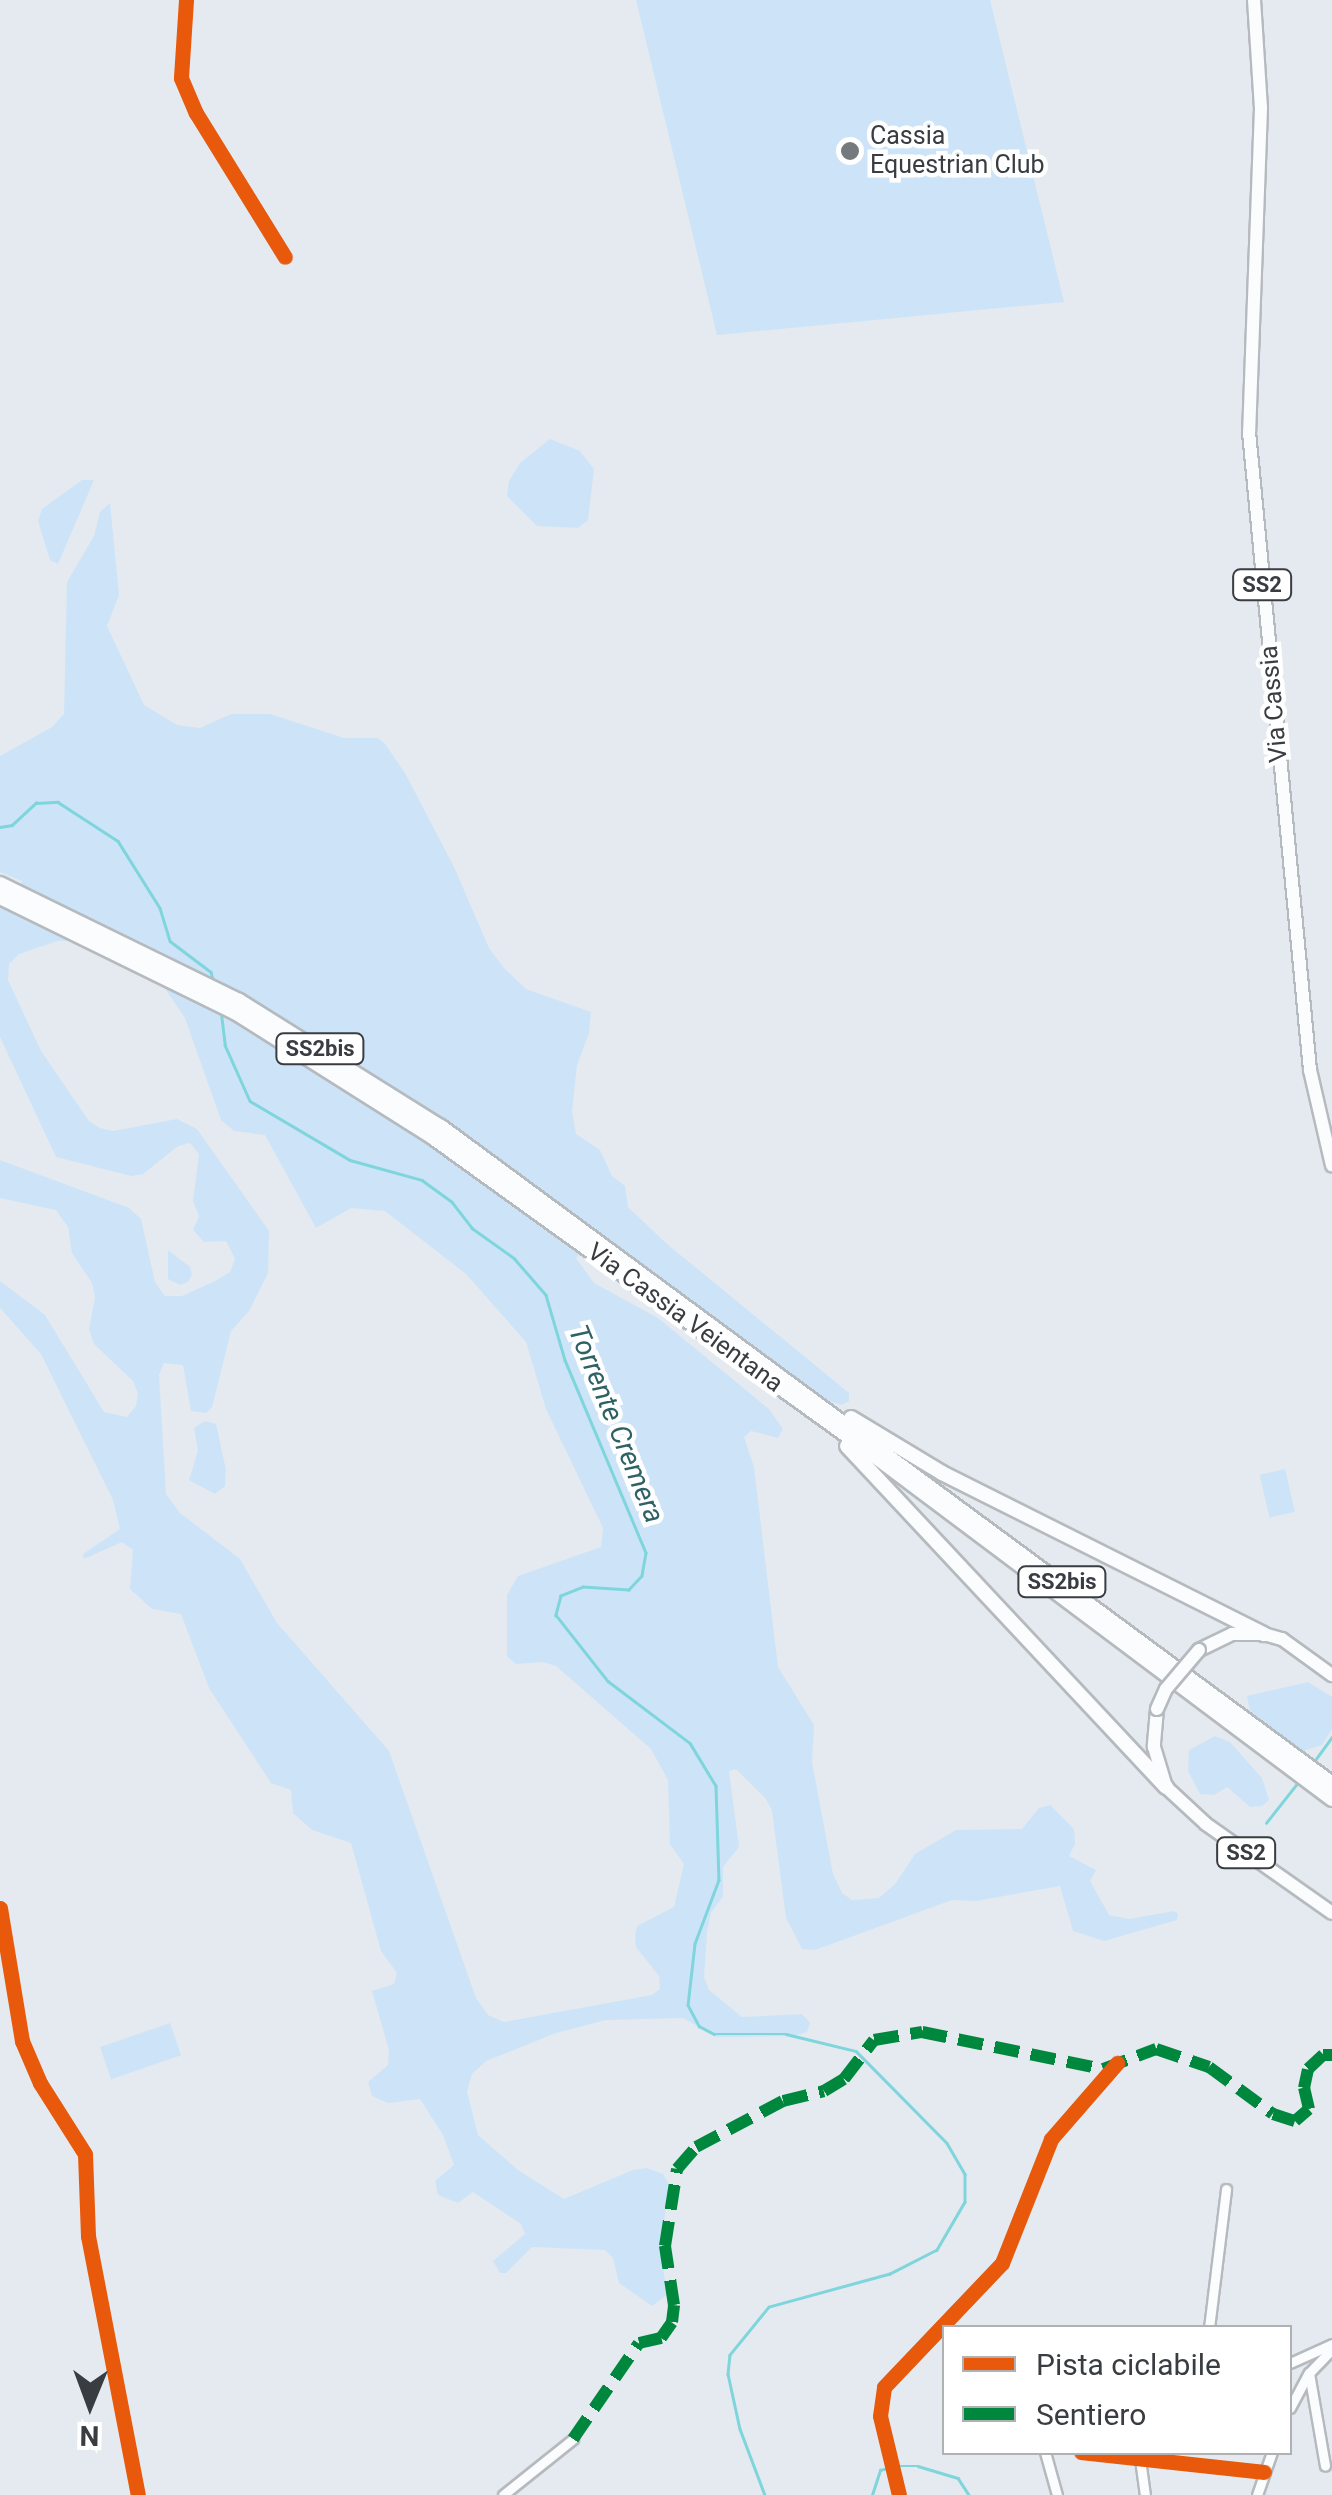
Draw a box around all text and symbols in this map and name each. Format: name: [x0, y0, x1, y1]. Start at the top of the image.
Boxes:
place label: Cassia Equestrian Club: [870, 122, 1045, 181]
marker: Cassia Equestrian Club: [839, 140, 861, 162]
road number: SS2: [1232, 568, 1292, 602]
street label: Via Cassia: [1254, 644, 1294, 764]
road number: SS2bis: [275, 1032, 365, 1066]
street label: Via Cassia Veientana: [581, 1237, 789, 1399]
water label: Torrente Cremera: [561, 1320, 671, 1528]
road number: SS2bis: [1017, 1565, 1107, 1599]
road number: SS2: [1216, 1836, 1276, 1870]
legend: [942, 2325, 1292, 2455]
text: Pista ciclabile: [1036, 2347, 1221, 2382]
north arrow: [40, 2355, 140, 2455]
text: Sentiero: [1036, 2397, 1146, 2432]
text: N: [79, 2419, 100, 2452]

